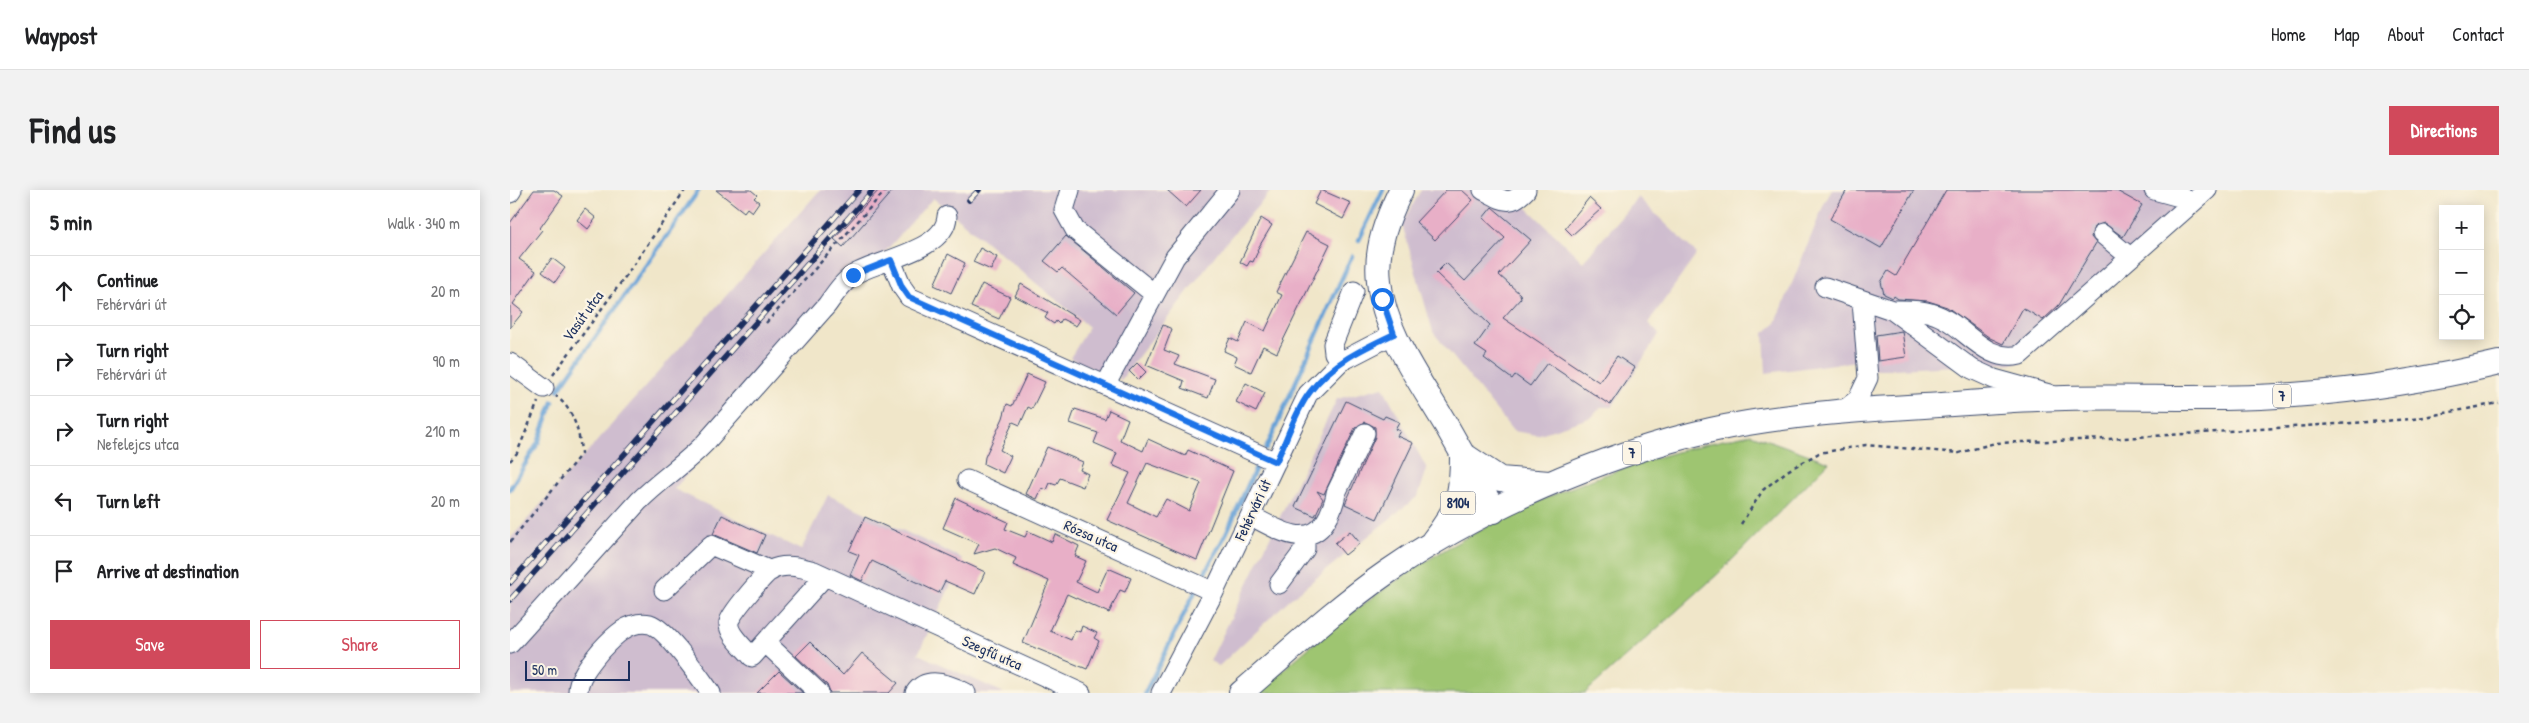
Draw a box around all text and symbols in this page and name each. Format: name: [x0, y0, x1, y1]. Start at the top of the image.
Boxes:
text: Waypost: [25, 19, 97, 51]
text: Home: [2271, 22, 2306, 47]
text: Map: [2334, 22, 2359, 47]
text: About: [2387, 22, 2424, 47]
text: Contact: [2452, 22, 2504, 47]
button: Directions: [2389, 106, 2499, 155]
text: Find us: [30, 107, 116, 154]
map controls: [2439, 205, 2484, 340]
button: +: [2439, 205, 2484, 250]
text: 5 min: [50, 208, 92, 237]
text: Walk · 340 m: [388, 212, 460, 234]
button: −: [2439, 250, 2484, 295]
route end: [842, 264, 865, 287]
text: Continue: [97, 267, 158, 293]
icon: ahead: [50, 277, 78, 305]
text: 20 m: [431, 280, 460, 302]
street label: Vasút utca: [557, 286, 608, 345]
route start: [1371, 288, 1394, 311]
text: Fehérvári út: [97, 293, 167, 315]
button: locate: [2439, 295, 2484, 340]
text: Turn right: [97, 337, 168, 363]
icon: right: [50, 347, 78, 375]
text: 90 m: [432, 350, 460, 372]
text: Fehérvári út: [97, 363, 167, 385]
road number: 7: [2273, 385, 2291, 408]
text: Turn right: [97, 407, 168, 433]
icon: right: [50, 417, 78, 445]
text: 210 m: [425, 420, 460, 442]
text: Nefelejcs utca: [97, 433, 179, 455]
road number: 7: [1623, 442, 1641, 464]
street label: Fehérvári út: [1229, 475, 1276, 545]
icon: left: [50, 487, 78, 515]
text: Turn left: [97, 488, 160, 514]
text: 20 m: [431, 490, 460, 512]
road number: 8104: [1440, 492, 1476, 514]
street label: Rózsa utca: [1061, 514, 1122, 557]
icon: arrive: [50, 557, 78, 585]
text: Arrive at destination: [97, 558, 239, 584]
button: Save: [50, 620, 250, 669]
button: Share: [260, 620, 460, 669]
street label: Szegfű utca: [959, 630, 1026, 675]
scale bar: [525, 658, 630, 681]
text: 50 m: [532, 660, 557, 679]

